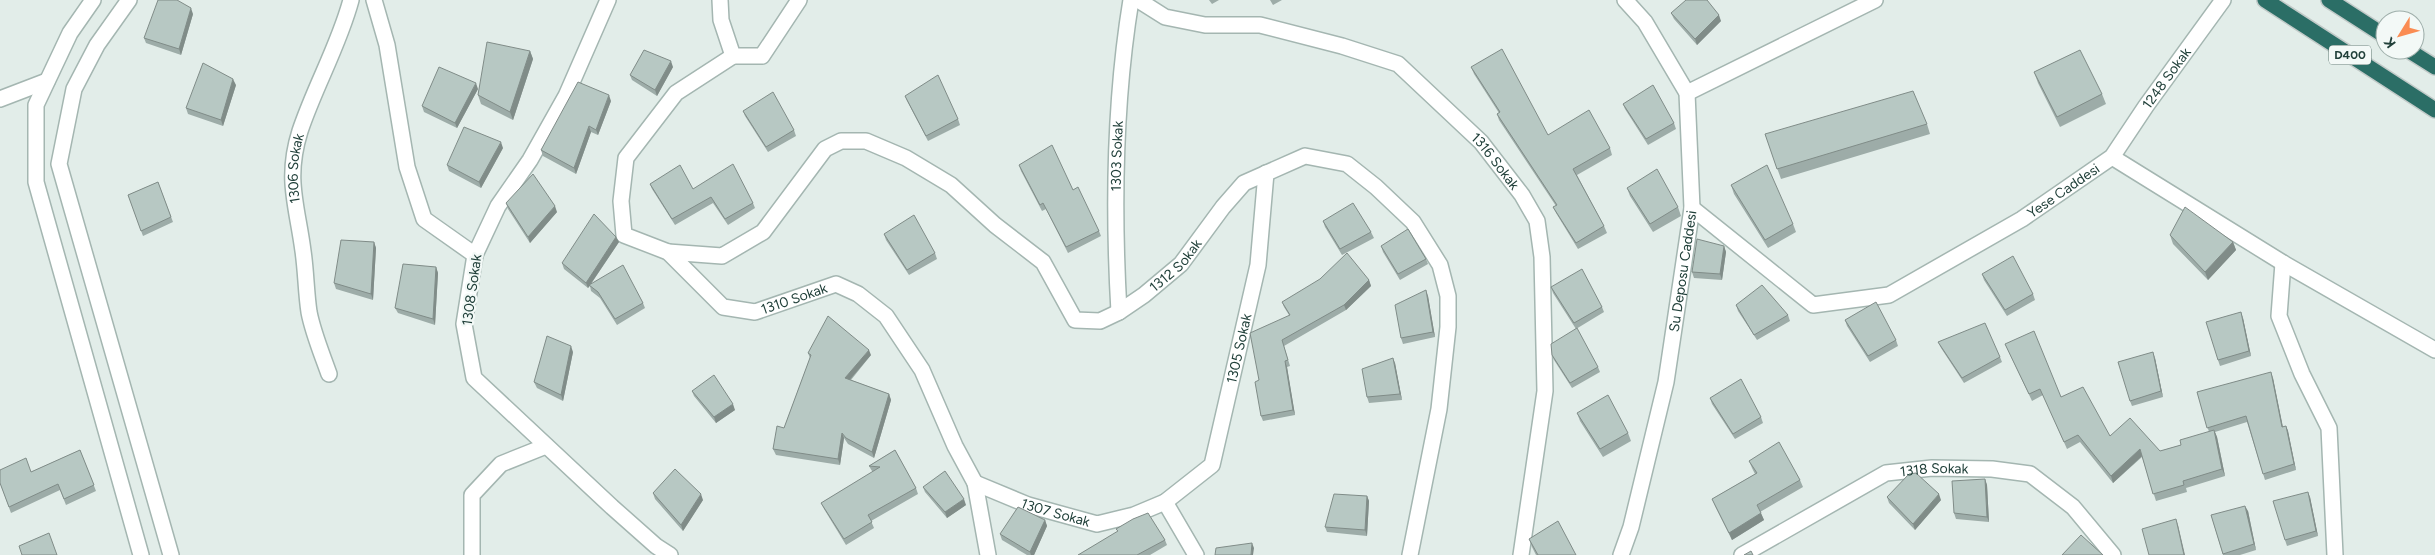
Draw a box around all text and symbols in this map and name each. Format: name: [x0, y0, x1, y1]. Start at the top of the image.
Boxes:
north arrow: [2375, 10, 2425, 60]
text: K: [2380, 33, 2400, 51]
street label: 1248 Sokak: [2138, 44, 2194, 112]
road number: D400: [2329, 46, 2371, 64]
street label: 1303 Sokak: [1107, 120, 1126, 192]
street label: 1316 Sokak: [1468, 129, 1523, 193]
street label: 1306 Sokak: [284, 131, 307, 205]
street label: Yese Caddesi: [2024, 160, 2103, 221]
street label: Su Deposu Caddesi: [1665, 209, 1700, 333]
street label: 1312 Sokak: [1146, 235, 1205, 295]
street label: 1308 Sokak: [459, 253, 485, 327]
street label: 1310 Sokak: [759, 279, 830, 318]
street label: 1305 Sokak: [1223, 312, 1255, 385]
street label: 1318 Sokak: [1899, 459, 1969, 480]
street label: 1307 Sokak: [1019, 495, 1092, 530]

